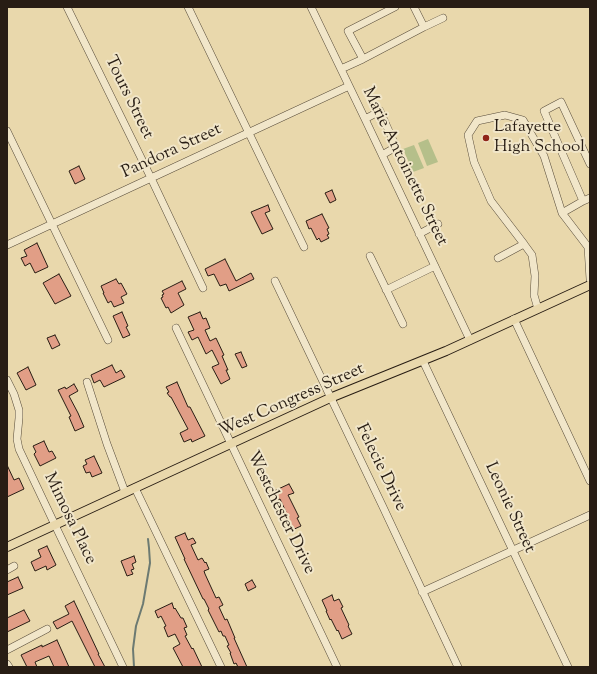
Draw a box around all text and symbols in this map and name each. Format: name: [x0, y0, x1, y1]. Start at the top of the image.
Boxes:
street label: Tours Street: [99, 53, 157, 143]
street label: Marie Antoinette Street: [357, 84, 451, 250]
place label: Lafayette High School: [494, 118, 585, 158]
street label: Pandora Street: [119, 120, 225, 184]
marker: Lafayette High School: [481, 133, 491, 143]
street label: West Congress Street: [216, 360, 368, 442]
street label: Felecie Drive: [350, 421, 410, 515]
street label: Westchester Drive: [241, 448, 319, 578]
street label: Leonie Street: [479, 459, 539, 557]
street label: Mimosa Place: [38, 470, 100, 568]

